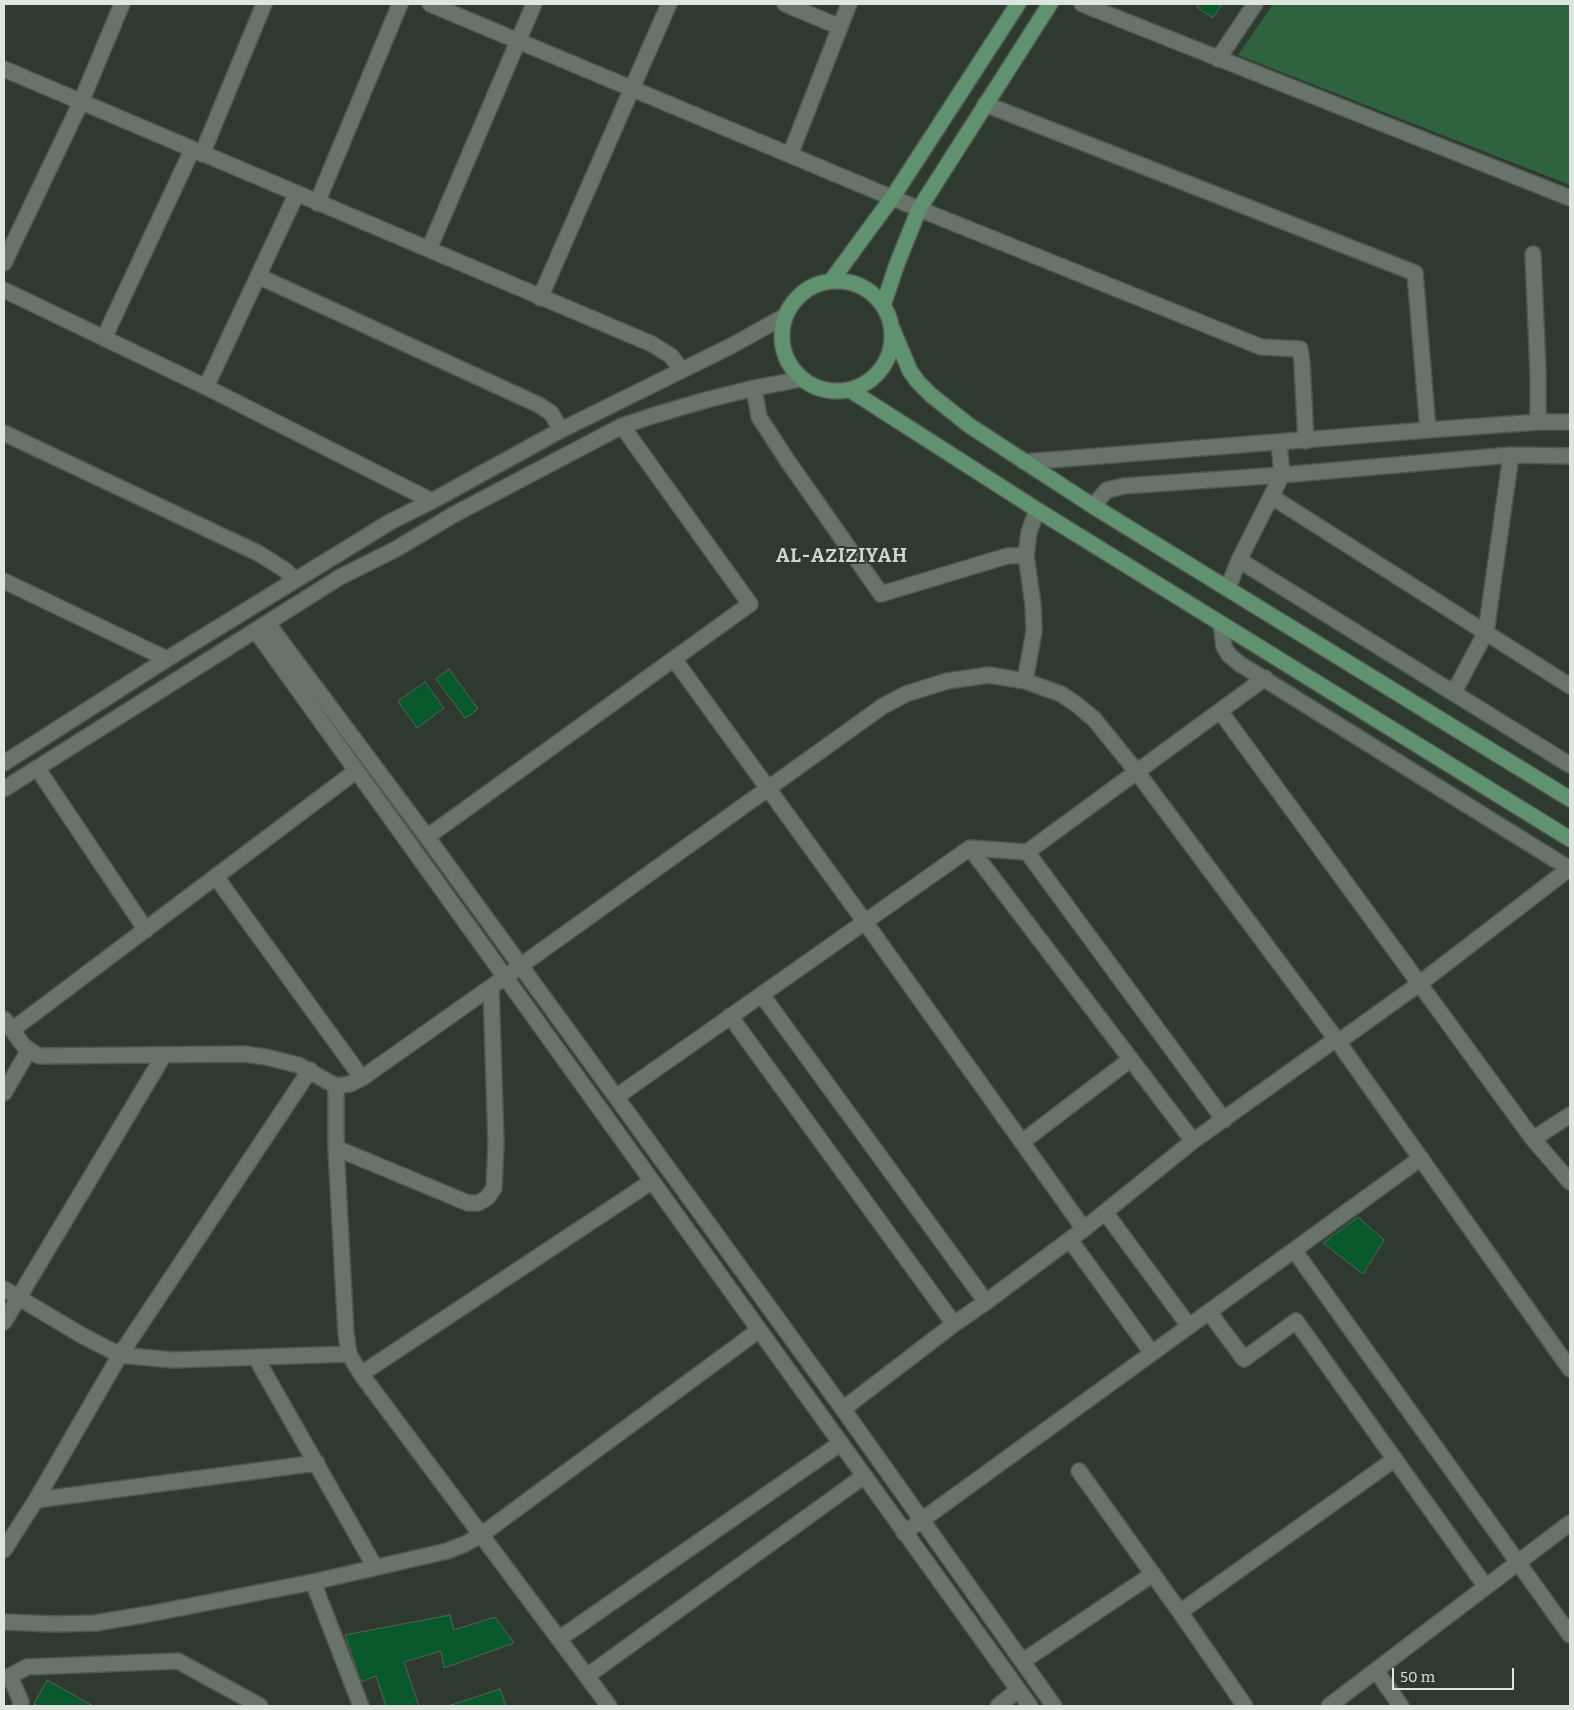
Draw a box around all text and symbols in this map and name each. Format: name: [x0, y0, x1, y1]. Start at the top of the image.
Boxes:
district label: AL-AZIZIYAH: [775, 546, 909, 568]
scale bar: [1394, 1658, 1516, 1690]
text: 50 m: [1400, 1668, 1435, 1686]

